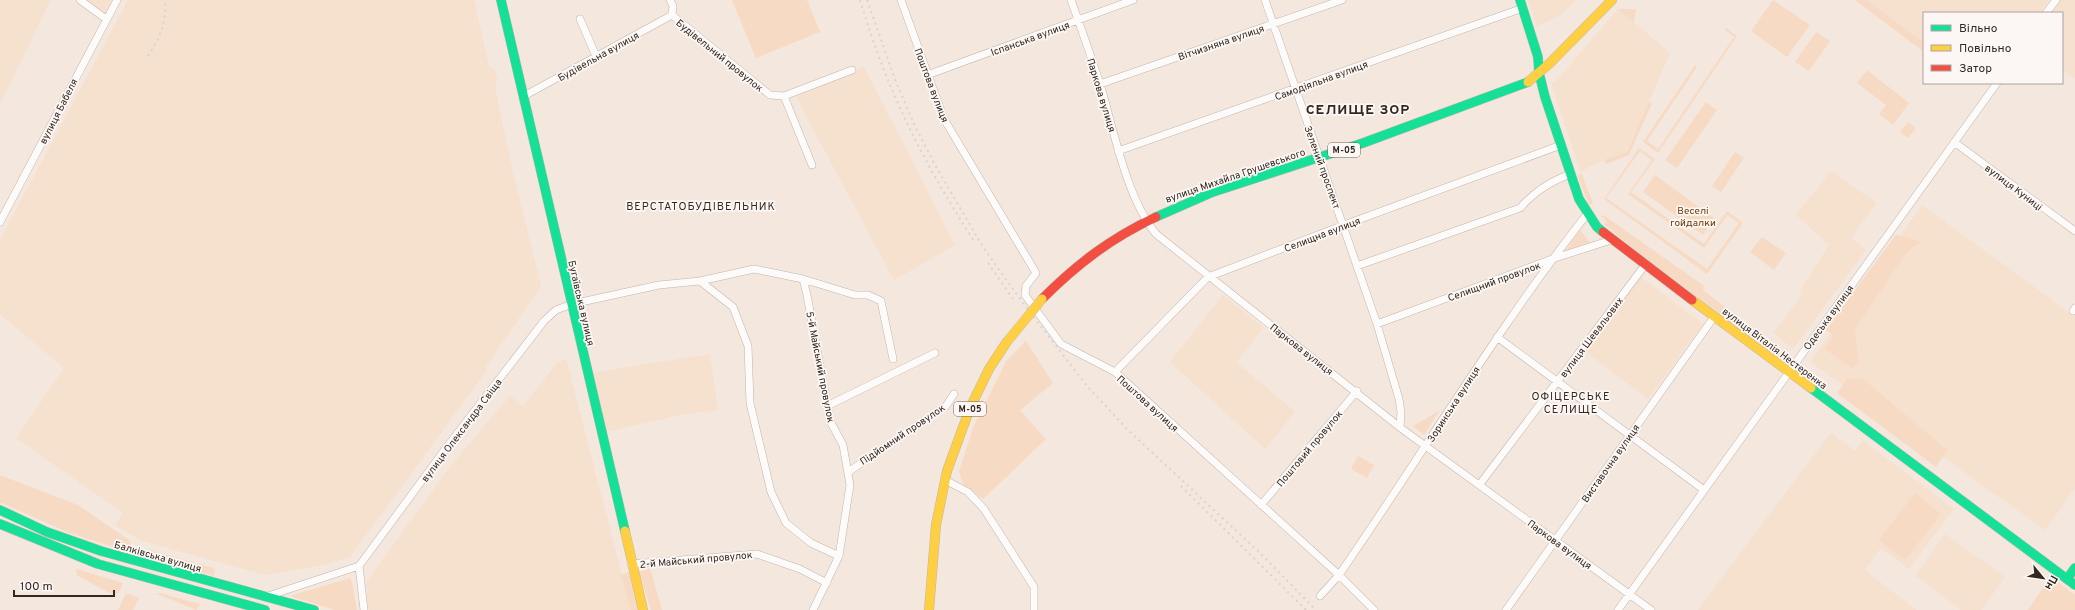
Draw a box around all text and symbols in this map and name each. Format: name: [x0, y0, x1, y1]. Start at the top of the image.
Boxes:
legend: [1923, 12, 2063, 84]
street label: Будівельний провулок: [673, 17, 766, 96]
street label: Іспанська вулиця: [989, 19, 1072, 60]
text: Вільно: [1959, 21, 1998, 37]
street label: Вітчизняна вулиця: [1177, 23, 1266, 64]
street label: Будівельна вулиця: [556, 30, 642, 85]
text: Повільно: [1959, 41, 2012, 57]
street label: Поштова вулиця: [910, 46, 951, 125]
street label: Паркова вулиця: [1083, 57, 1118, 134]
street label: Самодіяльна вулиця: [1273, 58, 1370, 104]
text: Затор: [1959, 61, 1992, 77]
street label: вулиця Бабеля: [37, 77, 81, 147]
district label: СЕЛИЩЕ ЗОР: [1306, 102, 1410, 119]
street label: Зелений проспект: [1301, 124, 1343, 211]
road number: М-05: [1328, 143, 1360, 157]
street label: вулиця Михайла Грушевського: [1164, 146, 1308, 207]
street label: вулиця Куниці: [1982, 162, 2045, 214]
district label: ВЕРСТАТОБУДІВЕЛЬНИК: [626, 200, 776, 214]
park label: Веселі гойдалки: [1670, 205, 1716, 230]
street label: Селищна вулиця: [1283, 215, 1363, 256]
street label: Бугаївська вулиця: [564, 259, 597, 347]
street label: Селищний провулок: [1446, 259, 1543, 305]
street label: Одеська вулиця: [1801, 283, 1857, 353]
street label: вулиця Шевальових: [1558, 295, 1627, 381]
street label: вулиця Віталія Нестеренка: [1719, 305, 1829, 393]
street label: 5-й Майський провулок: [802, 311, 837, 424]
street label: Паркова вулиця: [1267, 321, 1335, 379]
street label: Зоринська вулиця: [1425, 365, 1484, 445]
street label: Поштова вулиця: [1113, 373, 1181, 435]
street label: вулиця Олександра Свіща: [419, 377, 505, 485]
district label: ОФІЦЕРСЬКЕ СЕЛИЩЕ: [1531, 390, 1611, 417]
street label: Підйомний провулок: [858, 402, 948, 469]
road number: М-05: [954, 402, 986, 416]
street label: Поштовий провулок: [1274, 408, 1346, 490]
street label: Виставочна вулиця: [1579, 422, 1643, 506]
street label: Паркова вулиця: [1524, 517, 1594, 573]
street label: Балківська вулиця: [113, 539, 203, 576]
street label: 2-й Майський провулок: [639, 549, 753, 572]
north arrow: [2023, 558, 2063, 598]
scale bar: [14, 572, 114, 598]
text: Пн: [2041, 572, 2061, 592]
text: 100 m: [20, 579, 53, 595]

